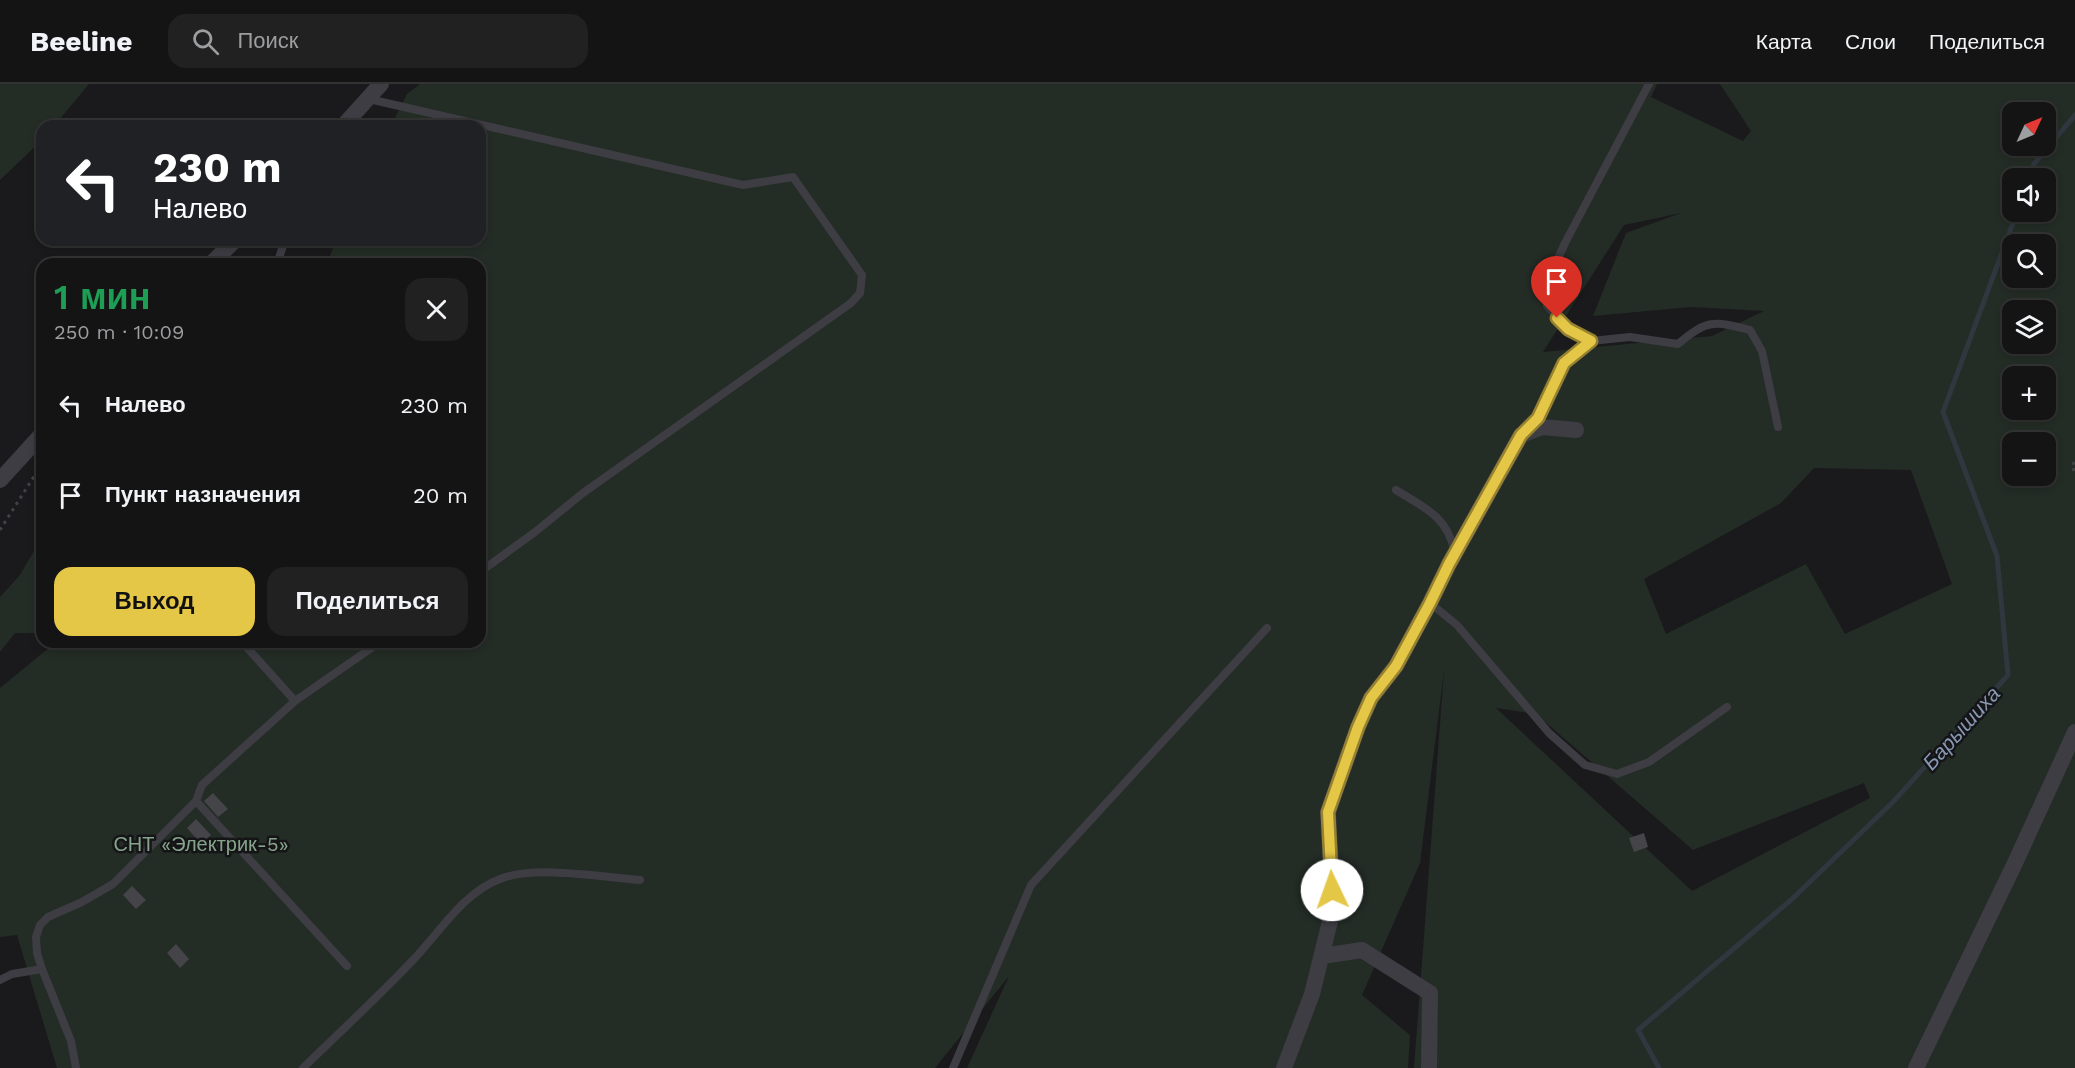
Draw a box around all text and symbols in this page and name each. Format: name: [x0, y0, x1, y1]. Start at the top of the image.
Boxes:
search box: [168, 14, 588, 68]
text: Beeline: [30, 25, 132, 58]
icon: search: [189, 25, 222, 58]
text: Поиск: [237, 28, 298, 53]
text: Карта: [1756, 29, 1812, 54]
text: Слои: [1845, 29, 1896, 54]
text: Поделиться: [1929, 29, 2045, 54]
north arrow: [2002, 102, 2056, 156]
map controls: [2002, 102, 2056, 486]
text: 230 m: [153, 143, 282, 192]
icon: left: [54, 144, 132, 222]
button: sound: [2002, 168, 2056, 222]
text: Налево: [153, 193, 247, 225]
button: search: [2002, 234, 2056, 288]
pin: [1531, 256, 1582, 318]
icon: arrive: [1540, 265, 1573, 298]
text: 1 мин: [54, 276, 151, 318]
button: close: [405, 278, 468, 341]
button: layers: [2002, 300, 2056, 354]
text: 250 m · 10:09: [54, 320, 184, 344]
button: +: [2002, 366, 2056, 420]
icon: left: [54, 389, 87, 422]
text: Налево: [105, 392, 186, 417]
text: 230 m: [400, 393, 468, 418]
button: −: [2002, 432, 2056, 486]
icon: arrive: [54, 479, 87, 512]
text: Пункт назначения: [105, 482, 301, 507]
text: 20 m: [413, 483, 468, 508]
button: Выход: [54, 567, 255, 636]
button: Поделиться: [267, 567, 468, 636]
water label: Барышиха: [1917, 681, 2005, 775]
park label: СНТ «Электрик-5»: [113, 832, 289, 856]
position arrow: [1300, 858, 1364, 922]

